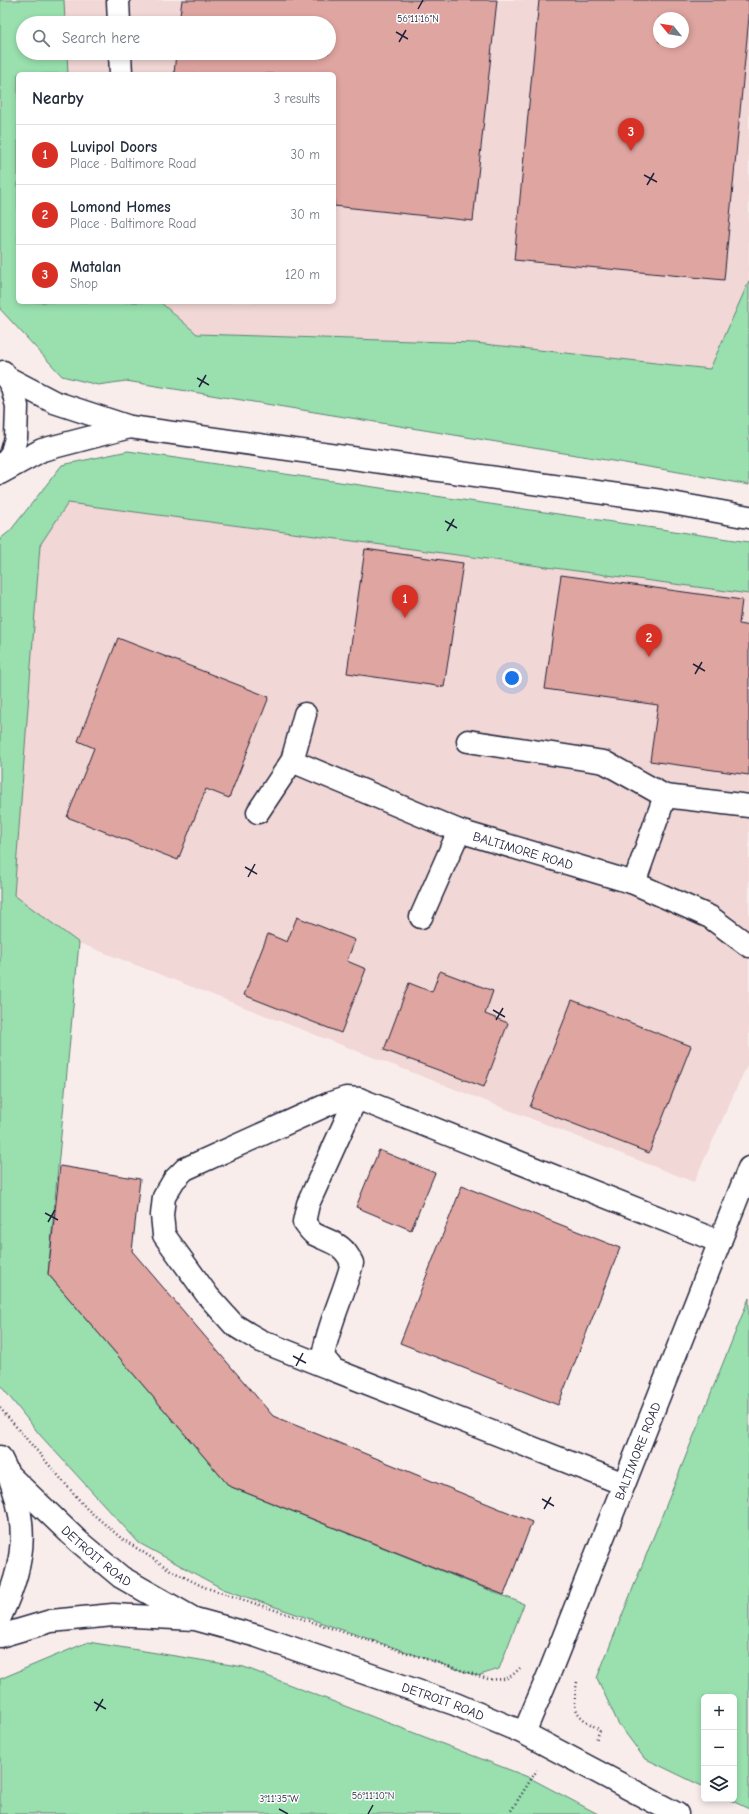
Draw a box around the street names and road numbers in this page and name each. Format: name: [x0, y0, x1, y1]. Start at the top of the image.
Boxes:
street label: BALTIMORE ROAD: [471, 829, 575, 873]
street label: BALTIMORE ROAD: [612, 1400, 664, 1502]
street label: DETROIT ROAD: [58, 1523, 134, 1589]
street label: DETROIT ROAD: [400, 1679, 486, 1723]

